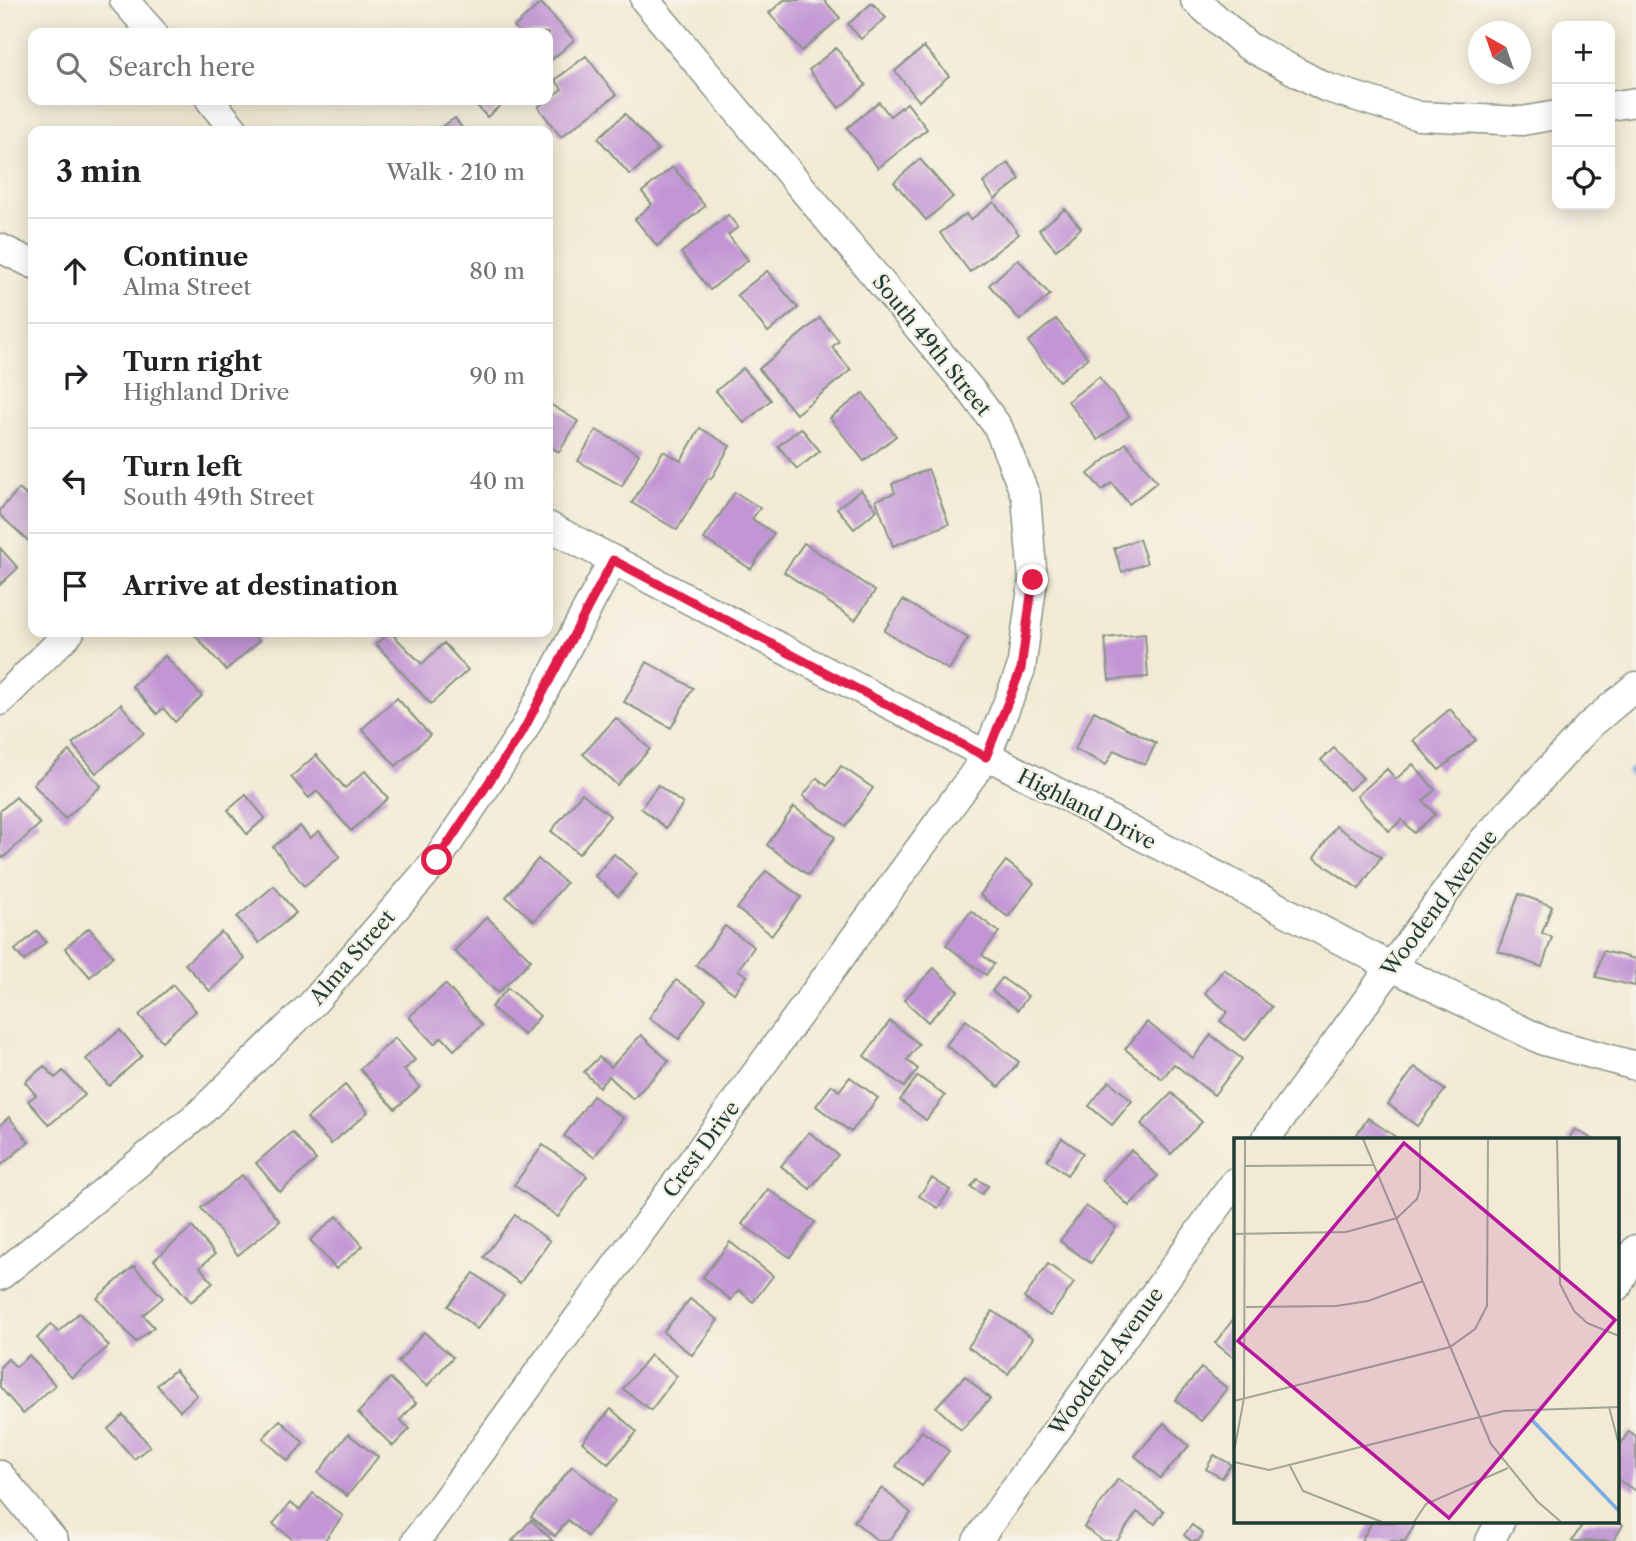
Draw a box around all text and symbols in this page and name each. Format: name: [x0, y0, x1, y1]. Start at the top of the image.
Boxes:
north arrow: [1468, 21, 1531, 84]
map controls: [1552, 21, 1615, 210]
button: +: [1552, 21, 1615, 84]
search box: [28, 28, 553, 105]
icon: search: [52, 48, 90, 86]
text: Search here: [108, 51, 255, 83]
button: −: [1552, 84, 1615, 147]
button: locate: [1552, 147, 1615, 210]
text: 3 min: [56, 153, 142, 190]
text: Walk · 210 m: [386, 158, 525, 186]
text: Continue: [123, 241, 248, 273]
icon: ahead: [56, 252, 94, 290]
text: 80 m: [469, 257, 525, 285]
street label: South 49th Street: [867, 269, 997, 421]
text: Alma Street: [123, 273, 251, 301]
text: Turn right: [123, 346, 262, 378]
icon: right: [56, 357, 94, 395]
text: 90 m: [469, 362, 525, 390]
text: Highland Drive: [123, 378, 290, 406]
text: Turn left: [123, 451, 242, 483]
icon: left: [56, 462, 94, 500]
text: 40 m: [470, 467, 525, 495]
text: South 49th Street: [123, 483, 314, 511]
route end: [1017, 564, 1048, 595]
icon: arrive: [56, 567, 94, 605]
text: Arrive at destination: [123, 570, 398, 602]
street label: Highland Drive: [1014, 763, 1160, 855]
street label: Woodend Avenue: [1375, 825, 1502, 982]
route start: [421, 844, 452, 875]
street label: Alma Street: [303, 904, 400, 1010]
street label: Crest Drive: [658, 1096, 744, 1202]
inset map: [1234, 1138, 1618, 1524]
street label: Woodend Avenue: [1043, 1282, 1168, 1441]

